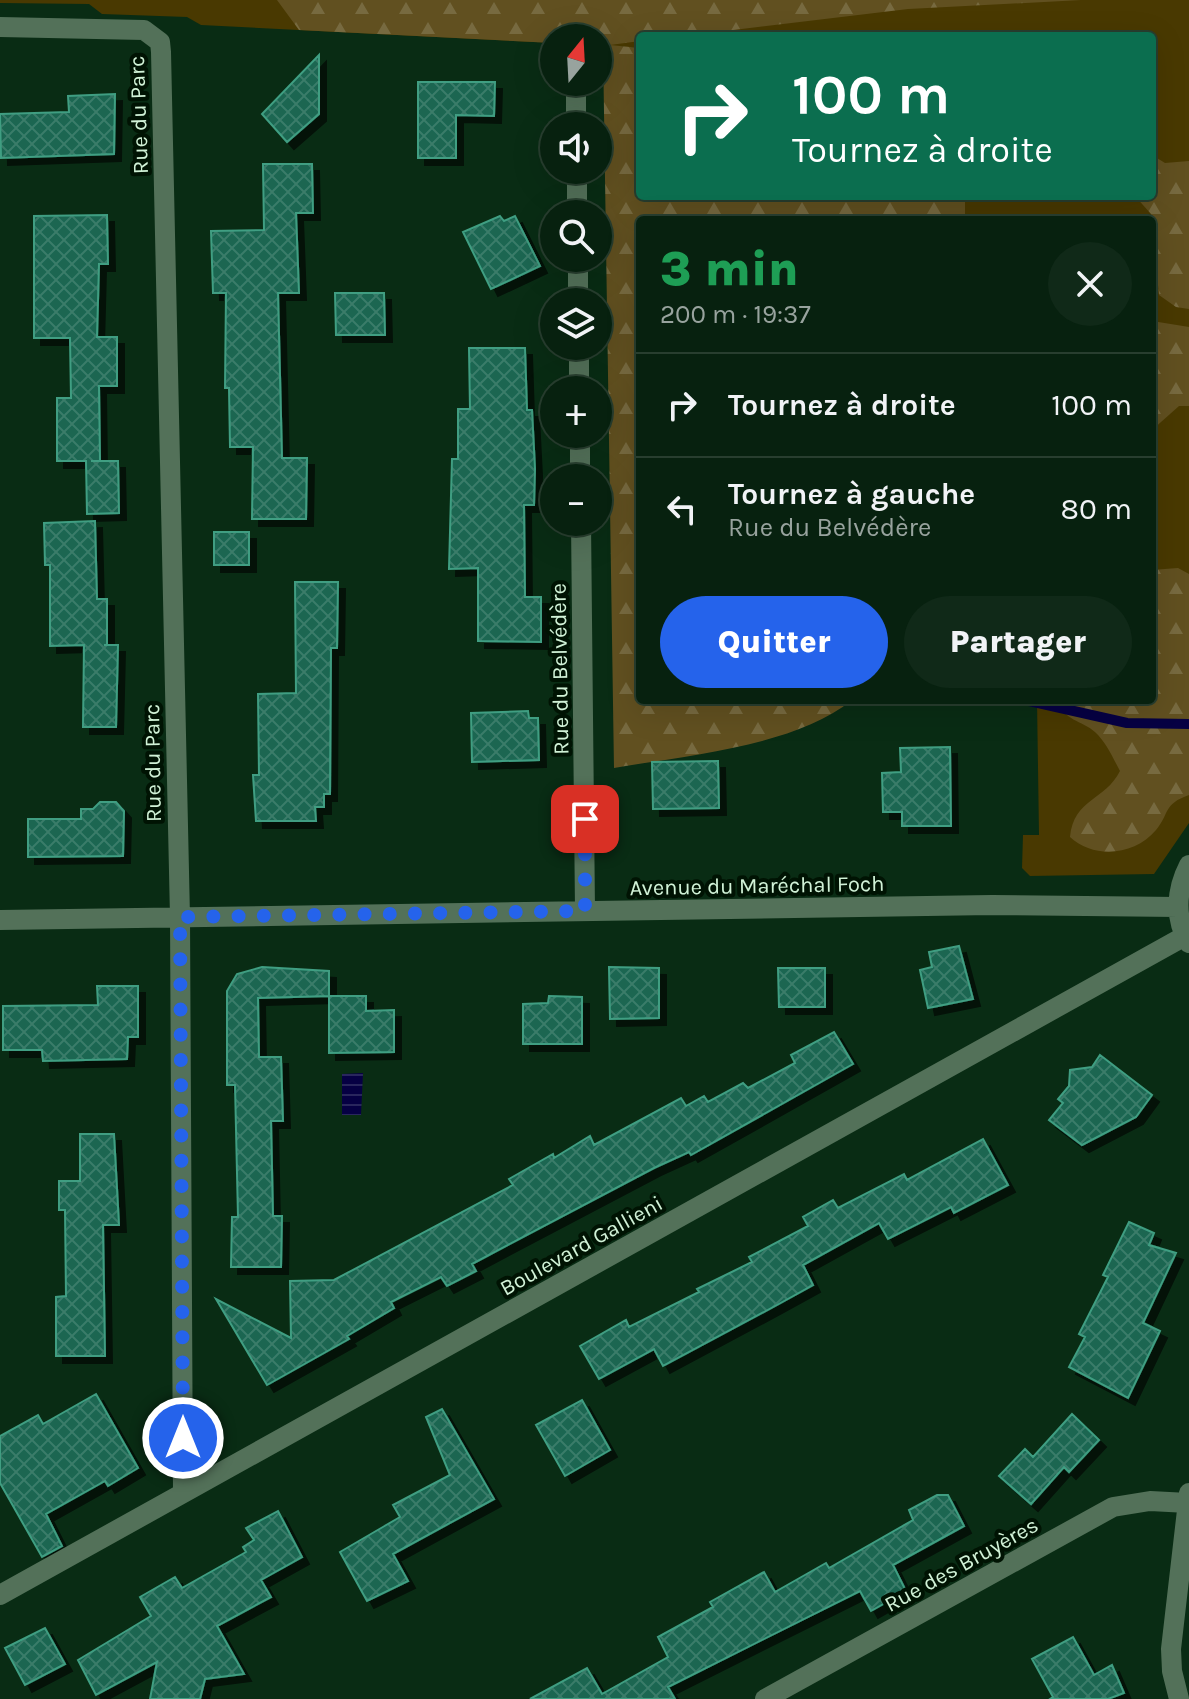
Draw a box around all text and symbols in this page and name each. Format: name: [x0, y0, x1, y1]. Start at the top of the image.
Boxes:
north arrow: [540, 24, 612, 96]
map controls: [540, 24, 612, 536]
street label: Rue du Parc: [124, 55, 154, 175]
text: 100 m: [792, 62, 950, 127]
icon: right: [660, 64, 764, 168]
button: sound: [540, 112, 612, 184]
text: Tournez à droite: [792, 129, 1053, 171]
button: search: [540, 200, 612, 272]
text: 3 min: [660, 241, 799, 297]
button: close: [1048, 242, 1132, 326]
button: layers: [540, 288, 612, 360]
text: 200 m · 19:37: [660, 299, 811, 330]
button: +: [540, 376, 612, 448]
icon: right: [660, 383, 704, 427]
text: Tournez à droite: [728, 387, 956, 423]
text: 100 m: [1051, 387, 1132, 423]
button: −: [540, 464, 612, 536]
text: Tournez à gauche: [728, 476, 975, 512]
icon: left: [660, 487, 704, 531]
text: 80 m: [1061, 491, 1132, 527]
text: Rue du Belvédère: [728, 512, 931, 543]
street label: Rue du Belvédère: [546, 583, 574, 755]
button: Quitter: [660, 596, 888, 688]
button: Partager: [904, 596, 1132, 688]
street label: Rue du Parc: [139, 704, 167, 822]
pin: [551, 785, 619, 853]
icon: arrive: [563, 797, 607, 841]
street label: Avenue du Maréchal Foch: [629, 871, 885, 901]
street label: Boulevard Gallieni: [496, 1190, 667, 1301]
position arrow: [141, 1396, 225, 1480]
street label: Rue des Bruyères: [880, 1512, 1043, 1618]

